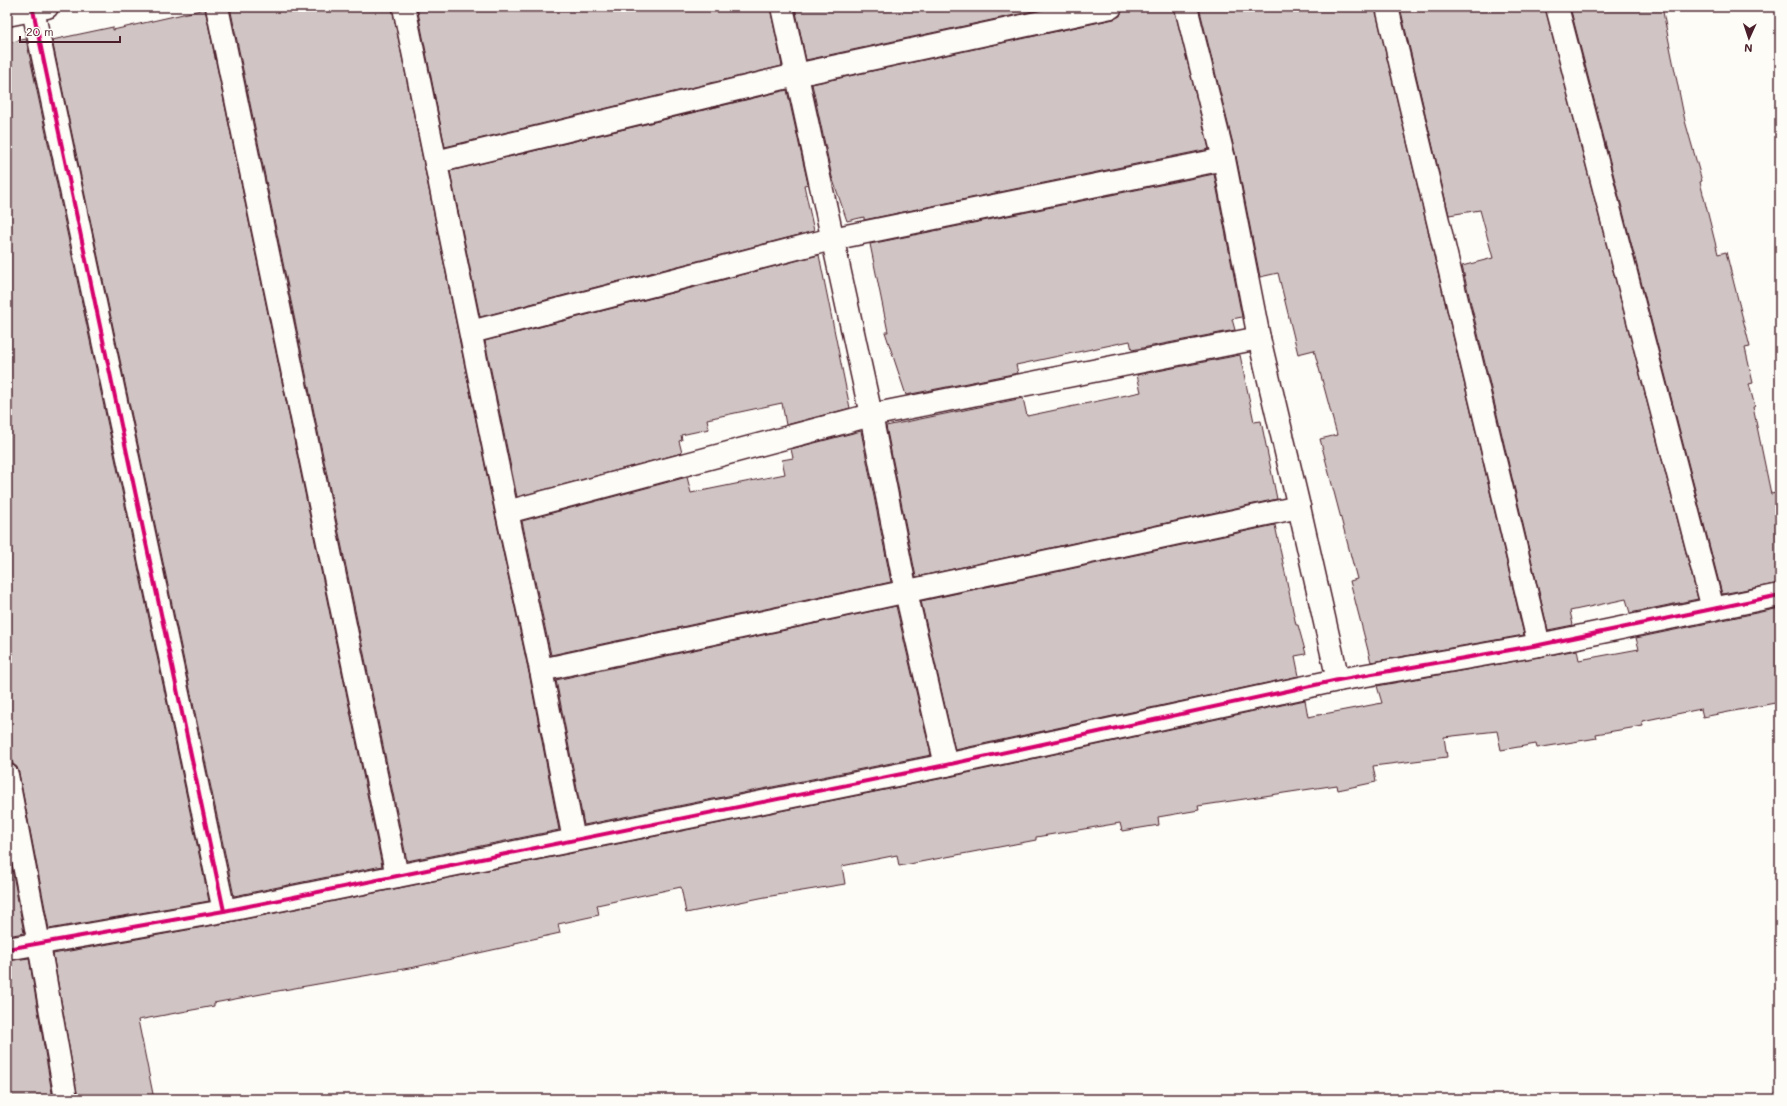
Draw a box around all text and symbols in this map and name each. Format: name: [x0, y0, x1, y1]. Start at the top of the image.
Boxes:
scale bar: [20, 18, 120, 44]
north arrow: [1729, 18, 1769, 58]
text: 20 m: [26, 23, 54, 39]
text: N: [1744, 41, 1753, 56]

